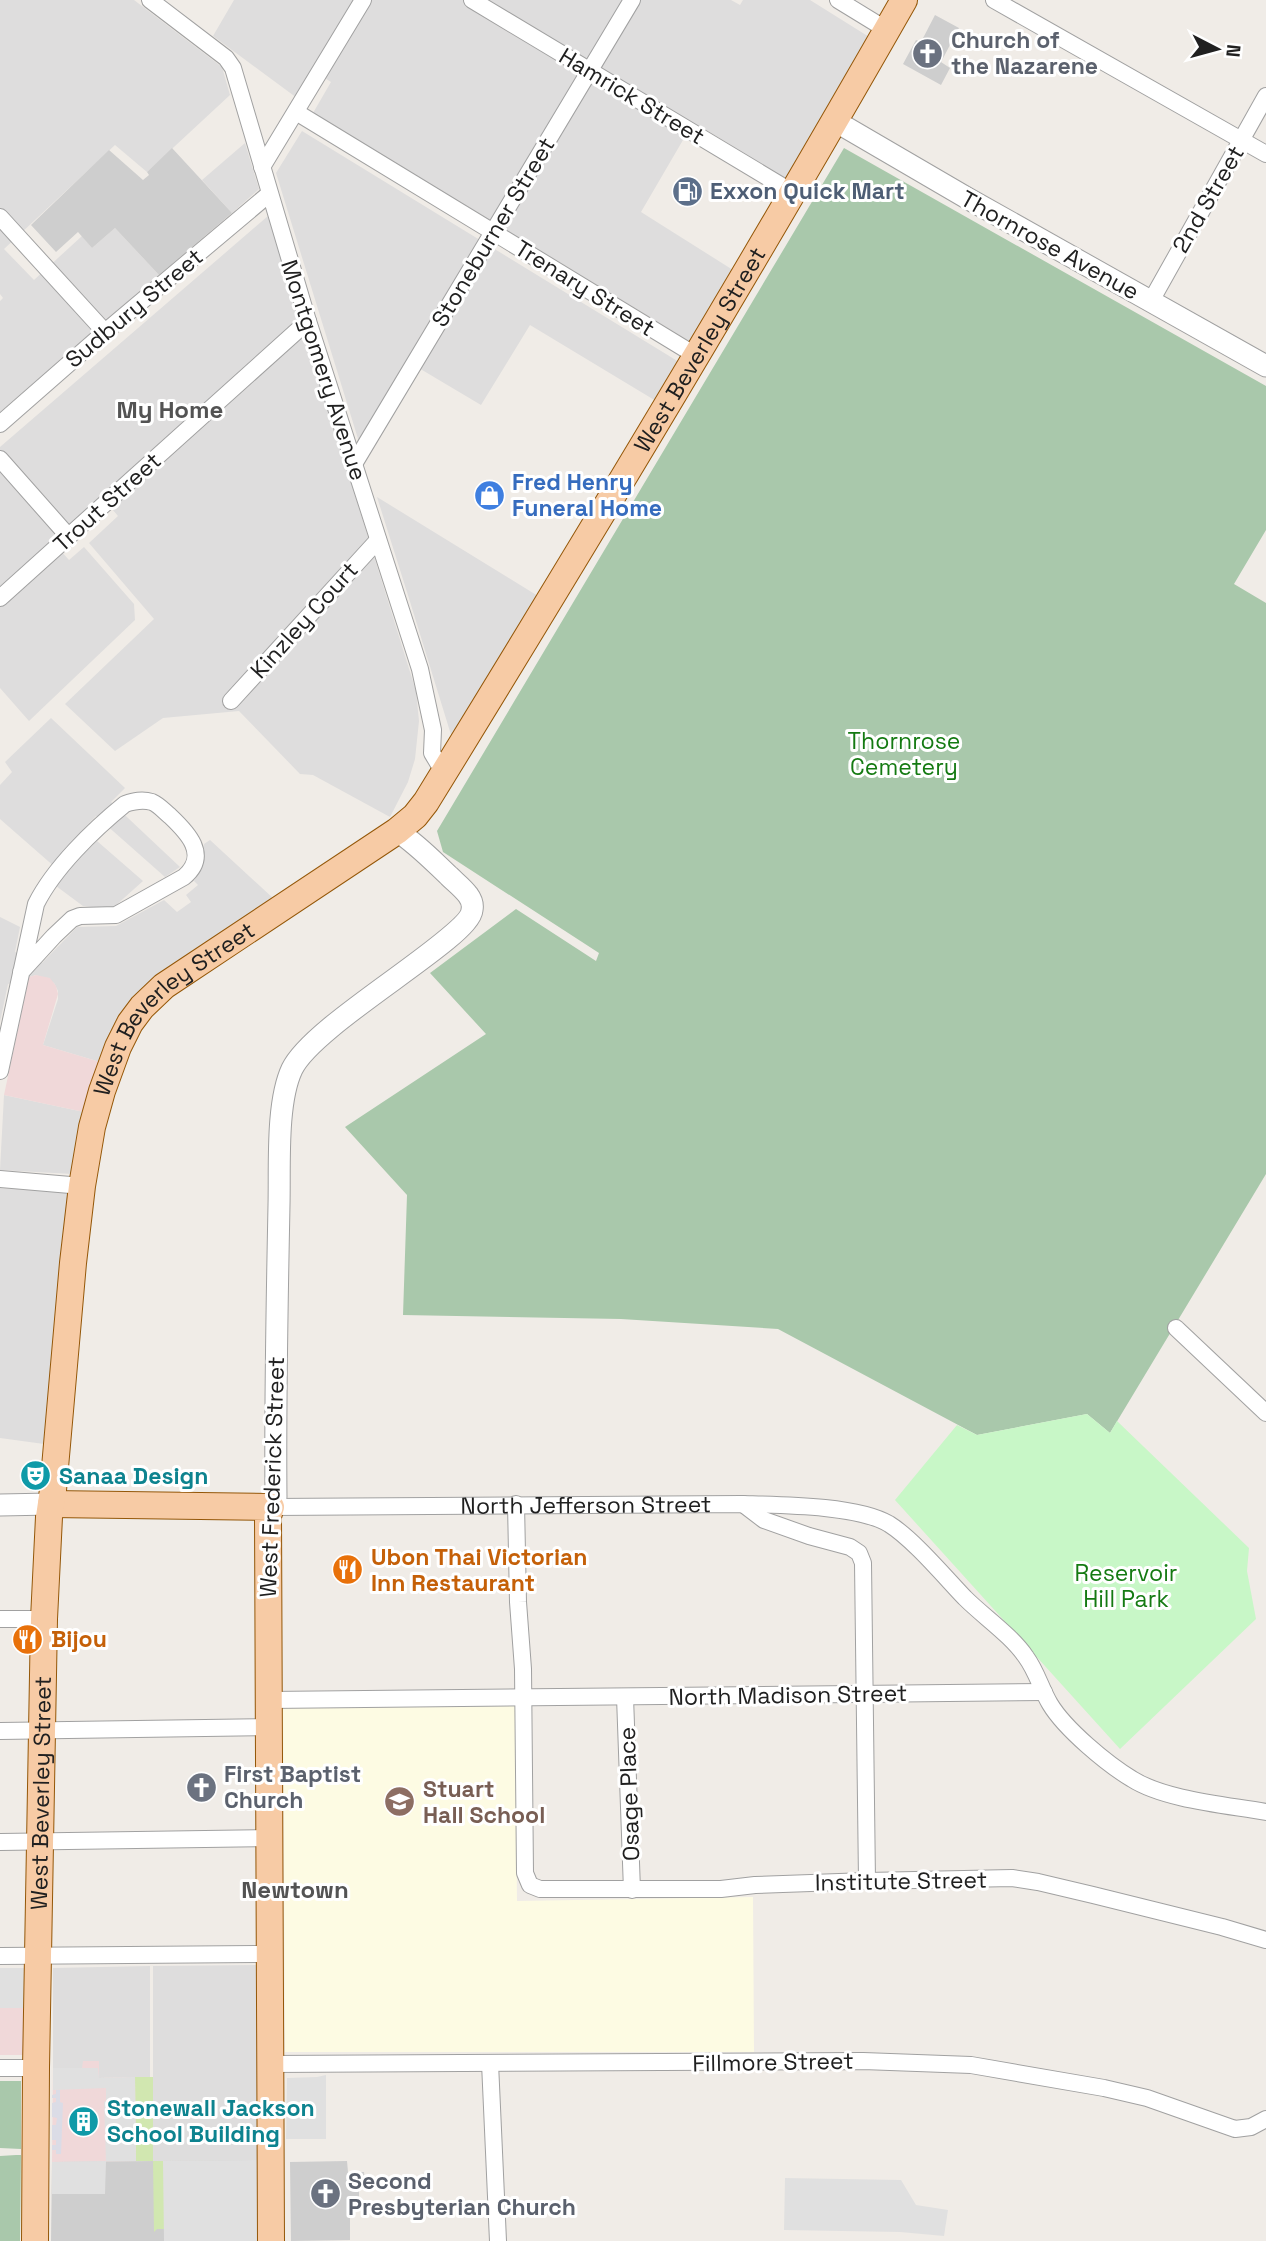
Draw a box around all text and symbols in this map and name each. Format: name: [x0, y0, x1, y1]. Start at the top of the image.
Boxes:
north arrow: [1182, 14, 1252, 84]
place label: Church of the Nazarene: [951, 25, 1098, 81]
church icon: Church of the Nazarene: [911, 36, 945, 70]
street label: Hamrick Street: [554, 41, 710, 151]
text: N: [1220, 43, 1247, 58]
street label: Stoneburner Street: [424, 132, 562, 332]
street label: 2nd Street: [1165, 140, 1251, 258]
fuel station icon: Exxon Quick Mart: [670, 174, 704, 208]
place label: Exxon Quick Mart: [710, 176, 905, 206]
street label: Thornrose Avenue: [955, 183, 1145, 307]
street label: Trenary Street: [509, 233, 661, 343]
street label: West Beverley Street: [627, 241, 773, 458]
street label: Sudbury Street: [59, 242, 209, 374]
street label: Montgomery Avenue: [274, 256, 374, 484]
district label: My Home: [117, 394, 223, 425]
street label: Trout Street: [47, 446, 167, 558]
place label: Fred Henry Funeral Home: [512, 467, 662, 523]
shop icon: Fred Henry Funeral Home: [472, 478, 506, 512]
street label: Kinzley Court: [244, 555, 364, 685]
park label: Thornrose Cemetery: [848, 726, 960, 782]
street label: West Beverley Street: [86, 915, 260, 1100]
street label: West Frederick Street: [253, 1356, 291, 1598]
theatre icon: Sanaa Design: [19, 1459, 53, 1493]
place label: Sanaa Design: [59, 1461, 208, 1491]
street label: North Jefferson Street: [460, 1489, 712, 1521]
place label: Ubon Thai Victorian Inn Restaurant: [371, 1542, 587, 1598]
restaurant icon: Ubon Thai Victorian Inn Restaurant: [331, 1553, 365, 1587]
park label: Reservoir Hill Park: [1075, 1558, 1178, 1614]
restaurant icon: Bijou: [11, 1622, 45, 1656]
place label: Bijou: [51, 1624, 107, 1654]
street label: West Beverley Street: [24, 1676, 58, 1910]
street label: North Madison Street: [668, 1678, 908, 1712]
street label: Osage Place: [612, 1726, 646, 1862]
place label: First Baptist Church: [224, 1759, 361, 1815]
church icon: First Baptist Church: [184, 1770, 218, 1804]
place label: Stuart Hall School: [423, 1774, 545, 1830]
school or university icon: Stuart Hall School: [383, 1785, 417, 1819]
street label: Institute Street: [815, 1864, 987, 1898]
district label: Newtown: [241, 1874, 349, 1905]
street label: Fillmore Street: [692, 2046, 854, 2078]
place label: Stonewall Jackson School Building: [107, 2093, 315, 2149]
building icon: Stonewall Jackson School Building: [67, 2104, 101, 2138]
place label: Second Presbyterian Church: [348, 2166, 576, 2222]
church icon: Second Presbyterian Church: [308, 2177, 342, 2211]

